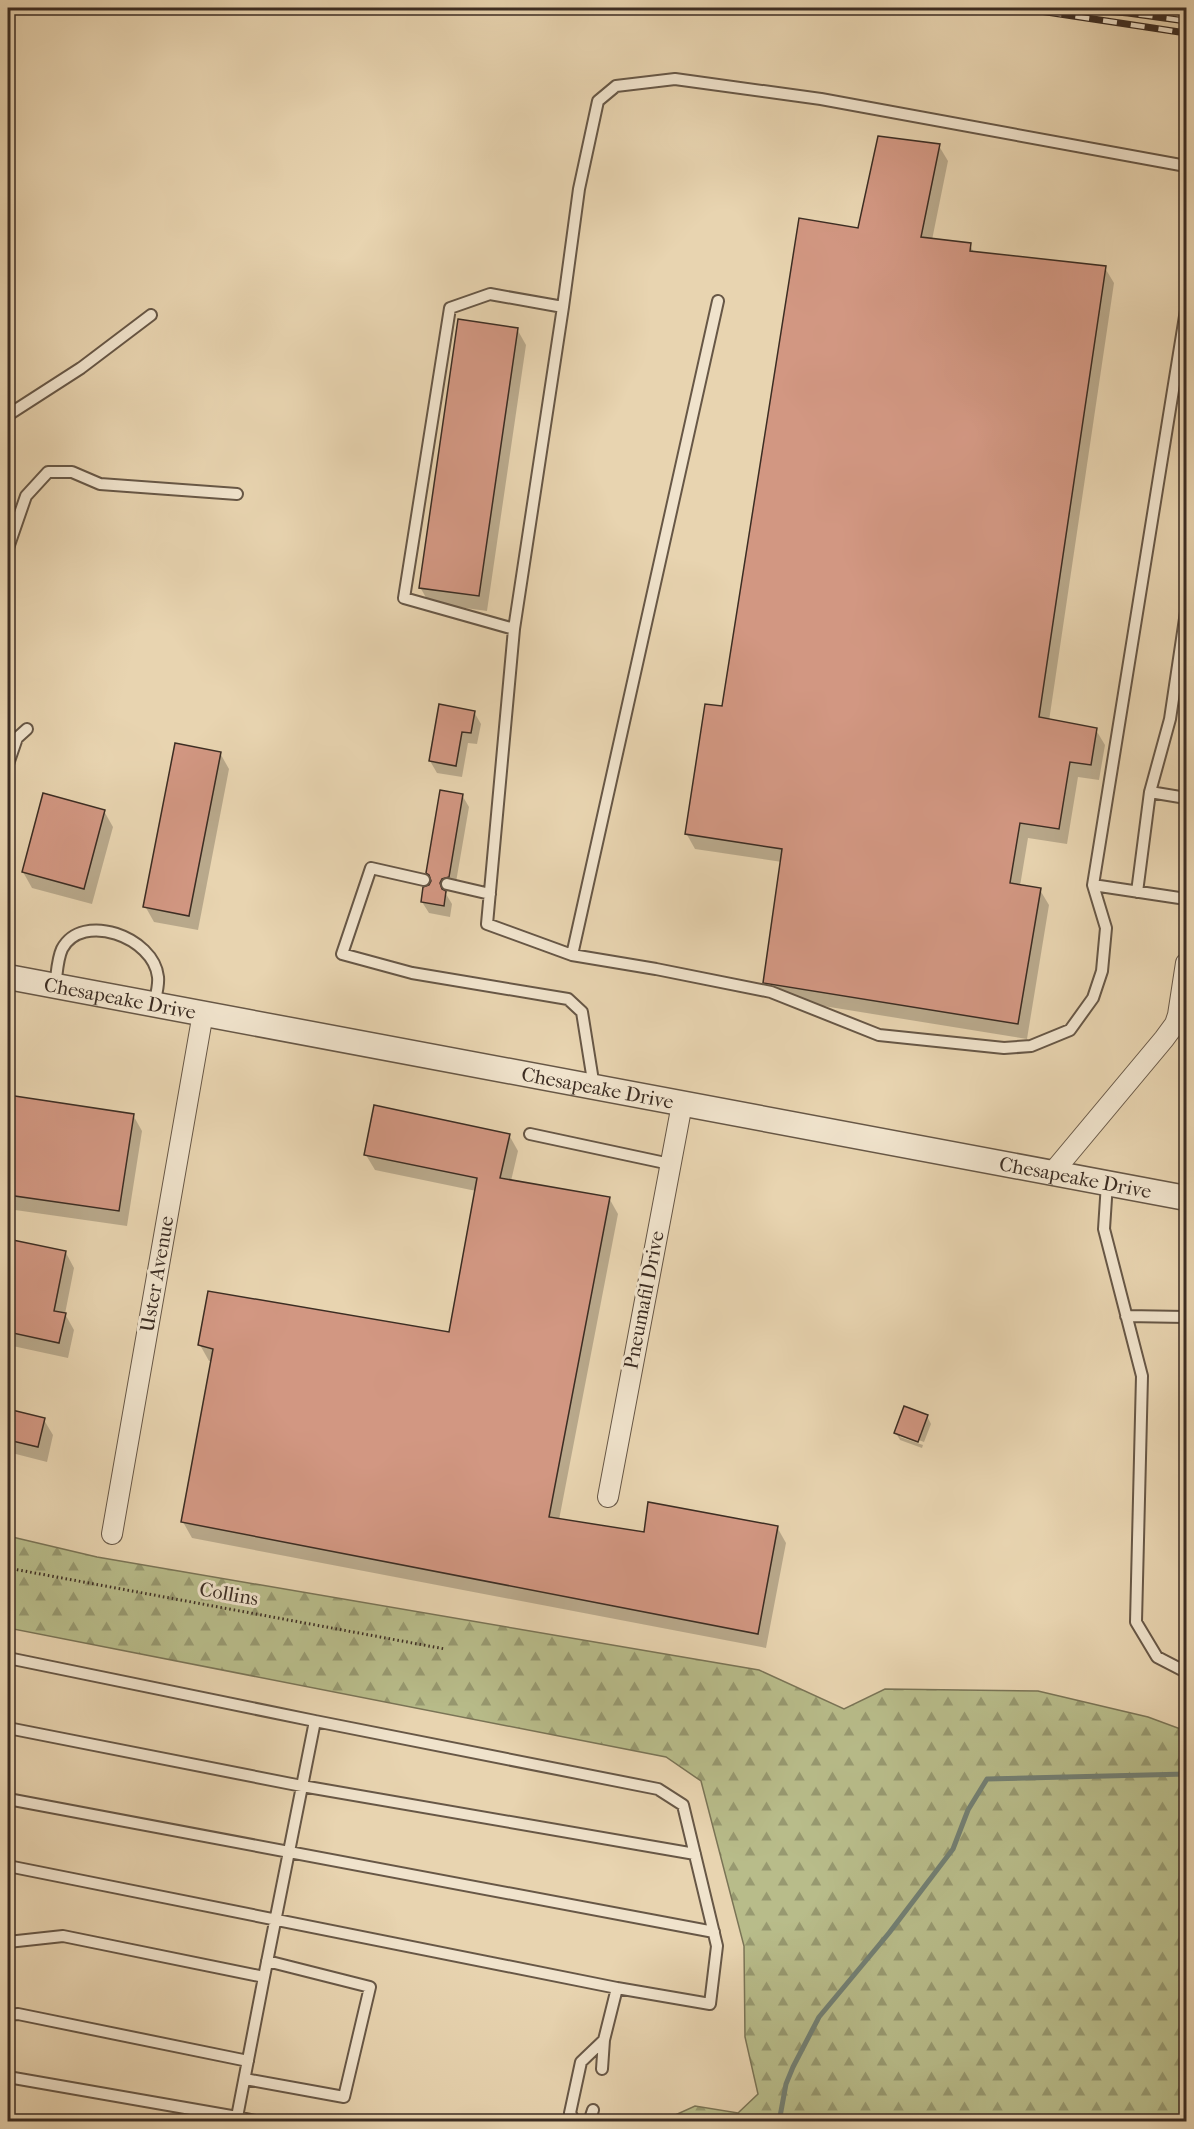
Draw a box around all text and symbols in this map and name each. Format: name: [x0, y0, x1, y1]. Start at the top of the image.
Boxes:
street label: Chesapeake Drive: [42, 972, 198, 1024]
street label: Chesapeake Drive: [520, 1062, 676, 1113]
street label: Chesapeake Drive: [997, 1152, 1153, 1203]
street label: Uster Avenue: [135, 1214, 179, 1334]
street label: Pneumafil Drive: [619, 1229, 669, 1371]
street label: Collins: [198, 1578, 260, 1610]

